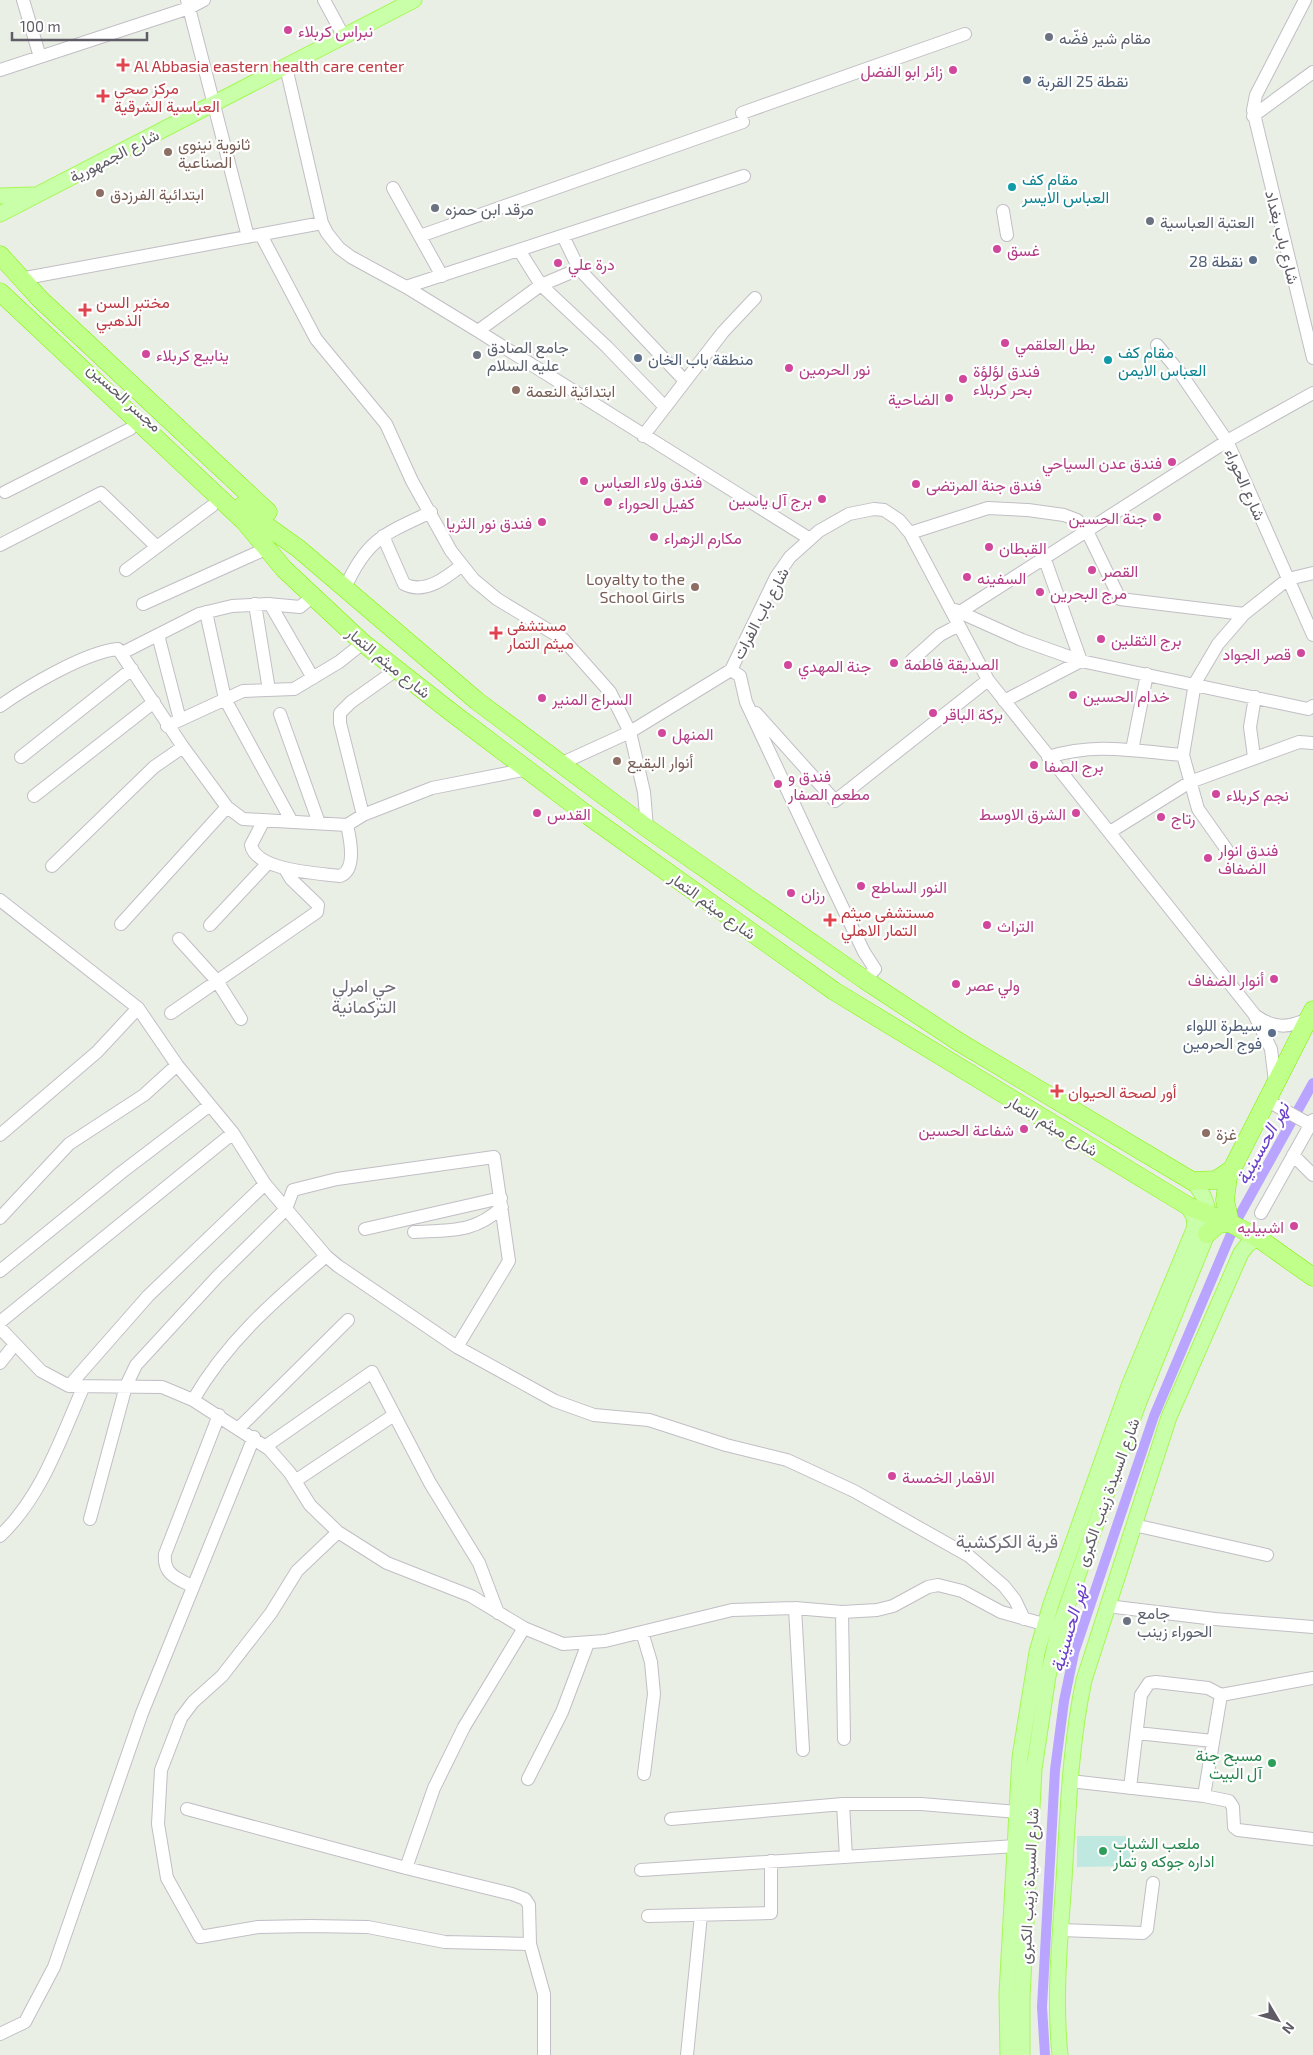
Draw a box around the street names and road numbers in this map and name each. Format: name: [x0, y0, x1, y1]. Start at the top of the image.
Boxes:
street label: شارع الجمهورية: [66, 124, 163, 188]
street label: شارع باب بغداد: [1259, 188, 1304, 287]
street label: مجسر الحسين: [83, 359, 166, 437]
street label: شارع الحوراء: [1219, 445, 1270, 524]
street label: شارع باب الفرات: [728, 564, 795, 664]
street label: شارع ميثم التمار: [341, 622, 435, 704]
street label: شارع ميثم التمار: [663, 867, 760, 945]
street label: شارع ميثم التمار: [1002, 1090, 1102, 1162]
street label: شارع السيدة زينب الكبرى: [1071, 1415, 1146, 1570]
street label: شارع السيدة زينب الكبرى: [1014, 1807, 1045, 1965]

